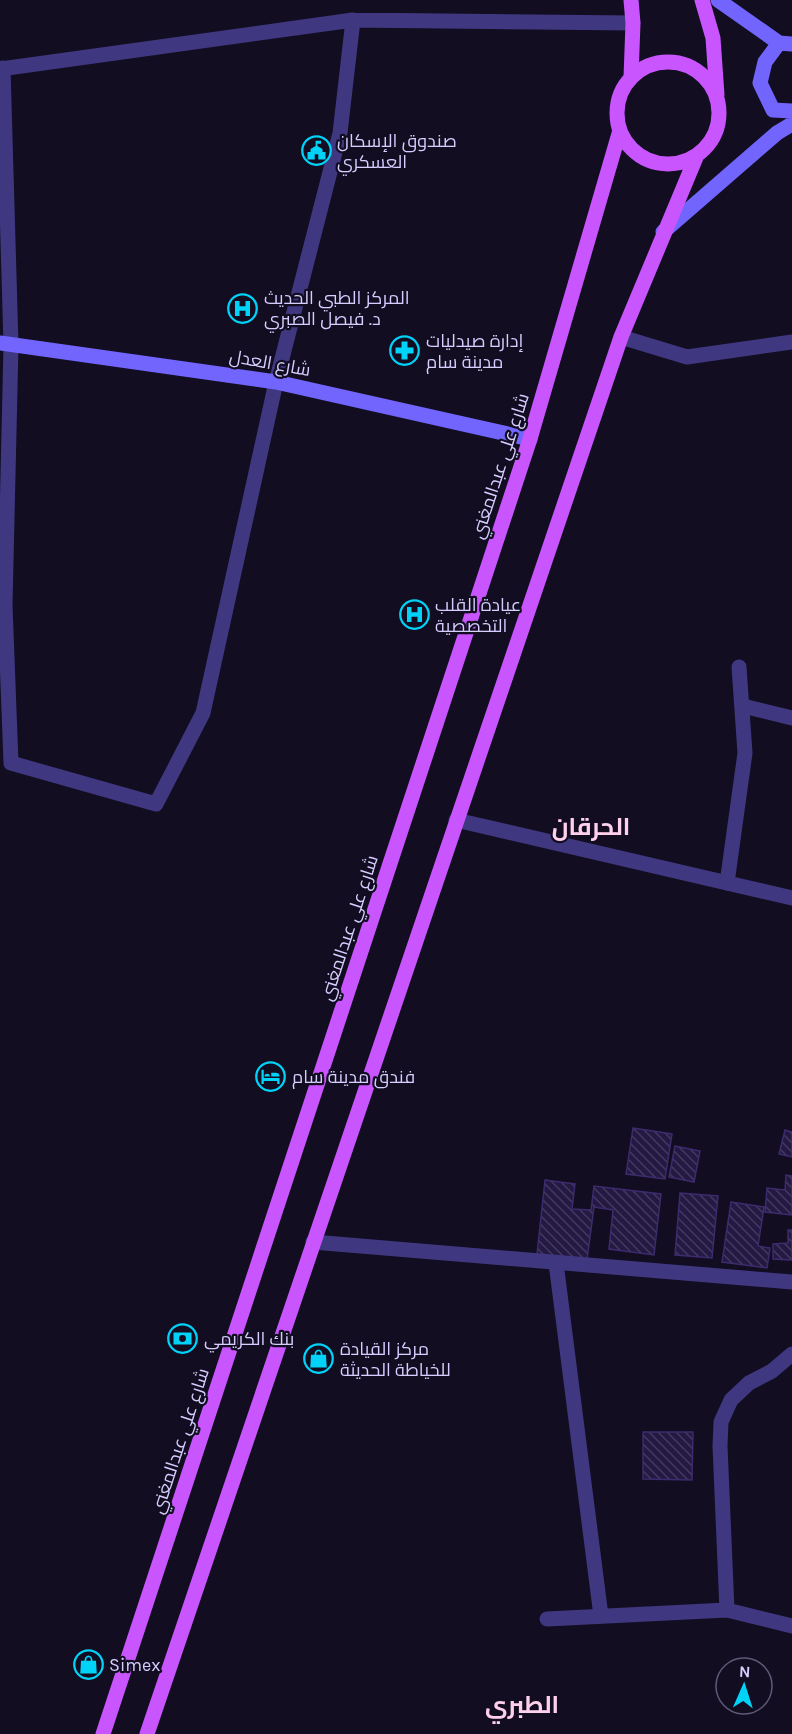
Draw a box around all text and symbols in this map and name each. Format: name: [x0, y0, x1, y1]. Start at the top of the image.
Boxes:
place label: صندوق الإسكان العسكري: [337, 130, 457, 176]
public building icon: صندوق الإسكان العسكري: [300, 135, 332, 167]
place label: المركز الطبي الحديث د. فيصل الصبري: [264, 287, 410, 333]
hospital icon: المركز الطبي الحديث د. فيصل الصبري: [227, 292, 259, 324]
place label: إدارة صيدليات مدينة سام: [426, 330, 524, 374]
pharmacy icon: إدارة صيدليات مدينة سام: [389, 335, 421, 367]
street label: شارع العدل: [228, 345, 312, 382]
street label: شارع علي عبدالمغني: [466, 390, 537, 543]
place label: عيادة القلب التخصصية: [435, 594, 521, 637]
hospital icon: عيادة القلب التخصصية: [398, 599, 430, 631]
district label: الحرقان: [552, 813, 630, 841]
street label: شارع علي عبدالمغني: [315, 852, 386, 1005]
hotel icon: فندق مدينة سام: [255, 1061, 287, 1093]
place label: فندق مدينة سام: [292, 1066, 415, 1089]
bank icon: بنك الكريمي: [167, 1323, 199, 1355]
place label: بنك الكريمي: [204, 1328, 294, 1353]
place label: مركز القيادة للخياطة الحديثة: [340, 1338, 451, 1381]
shop icon: مركز القيادة للخياطة الحديثة: [303, 1343, 335, 1375]
street label: شارع علي عبدالمغني: [146, 1365, 217, 1518]
shop icon: Simex: [72, 1649, 104, 1681]
place label: Simex: [109, 1654, 161, 1676]
north arrow: [714, 1656, 774, 1716]
text: N: [739, 1662, 751, 1681]
district label: الطبري: [485, 1691, 559, 1724]

